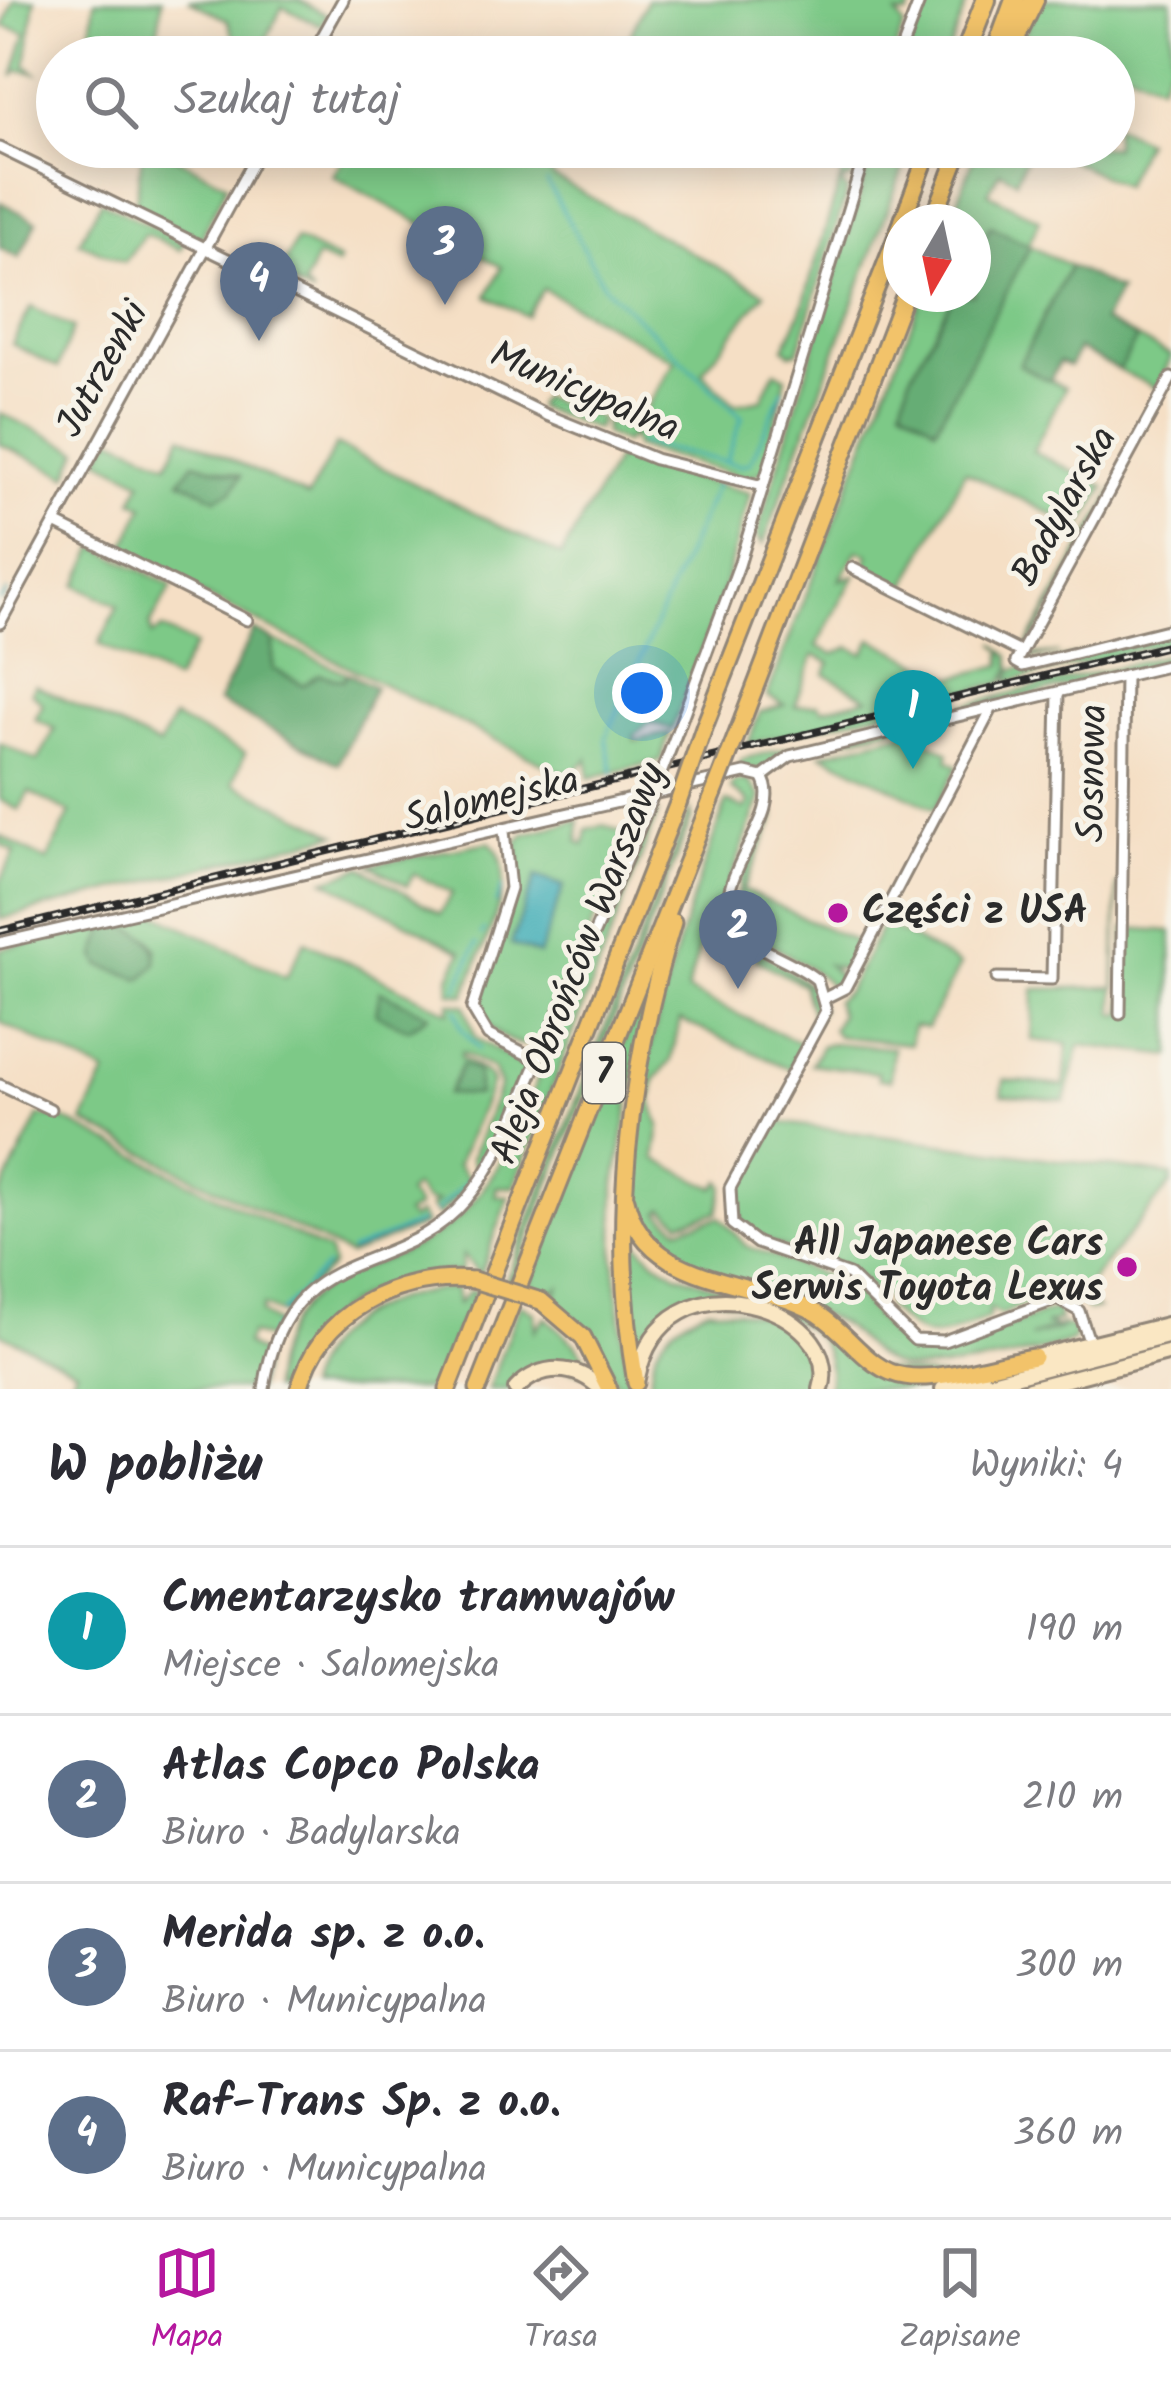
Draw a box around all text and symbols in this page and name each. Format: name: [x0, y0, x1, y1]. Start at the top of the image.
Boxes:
search box: [36, 36, 1135, 168]
text: Szukaj tutaj: [174, 66, 400, 138]
icon: search: [78, 69, 144, 135]
north arrow: [883, 204, 991, 312]
pin: 3: [406, 206, 484, 305]
pin: 4: [220, 242, 298, 341]
street label: Jutrzenki: [41, 289, 168, 450]
street label: Municypalna: [479, 325, 689, 461]
street label: Badylarska: [997, 416, 1135, 598]
your location: [612, 663, 672, 723]
pin: 1: [874, 670, 952, 769]
street label: Sosnowa: [1062, 703, 1126, 843]
street label: Salomejska: [398, 751, 586, 851]
street label: Aleja Obrońców Warszawy: [475, 754, 685, 1174]
place label: Części z USA: [862, 882, 1088, 944]
pin: 2: [699, 890, 777, 989]
marker: Części z USA: [825, 900, 851, 926]
road number: 7: [583, 1043, 625, 1103]
place label: All Japanese Cars Serwis Toyota Lexus: [752, 1214, 1103, 1321]
marker: All Japanese Cars Serwis Toyota Lexus: [1114, 1254, 1140, 1280]
text: W pobliżu: [48, 1427, 262, 1508]
text: Wyniki: 4: [970, 1436, 1123, 1498]
text: Cmentarzysko tramwajów: [162, 1564, 674, 1636]
text: 1: [81, 1600, 93, 1662]
text: 190 m: [1026, 1600, 1123, 1662]
text: Miejsce · Salomejska: [162, 1636, 499, 1698]
text: Atlas Copco Polska: [162, 1732, 540, 1804]
text: 2: [76, 1768, 98, 1830]
text: 210 m: [1022, 1768, 1123, 1830]
text: Biuro · Badylarska: [162, 1804, 461, 1866]
text: Merida sp. z o.o.: [162, 1900, 485, 1972]
text: 3: [76, 1936, 98, 1998]
text: 300 m: [1015, 1936, 1123, 1998]
text: Biuro · Municypalna: [162, 1972, 487, 2034]
text: Raf-Trans Sp. z o.o.: [162, 2068, 561, 2140]
text: 4: [76, 2104, 98, 2166]
text: 360 m: [1013, 2104, 1123, 2166]
text: Biuro · Municypalna: [162, 2140, 487, 2202]
tab: Mapa: [151, 2240, 223, 2365]
tab: Trasa: [524, 2240, 598, 2365]
tab: Zapisane: [899, 2240, 1020, 2365]

